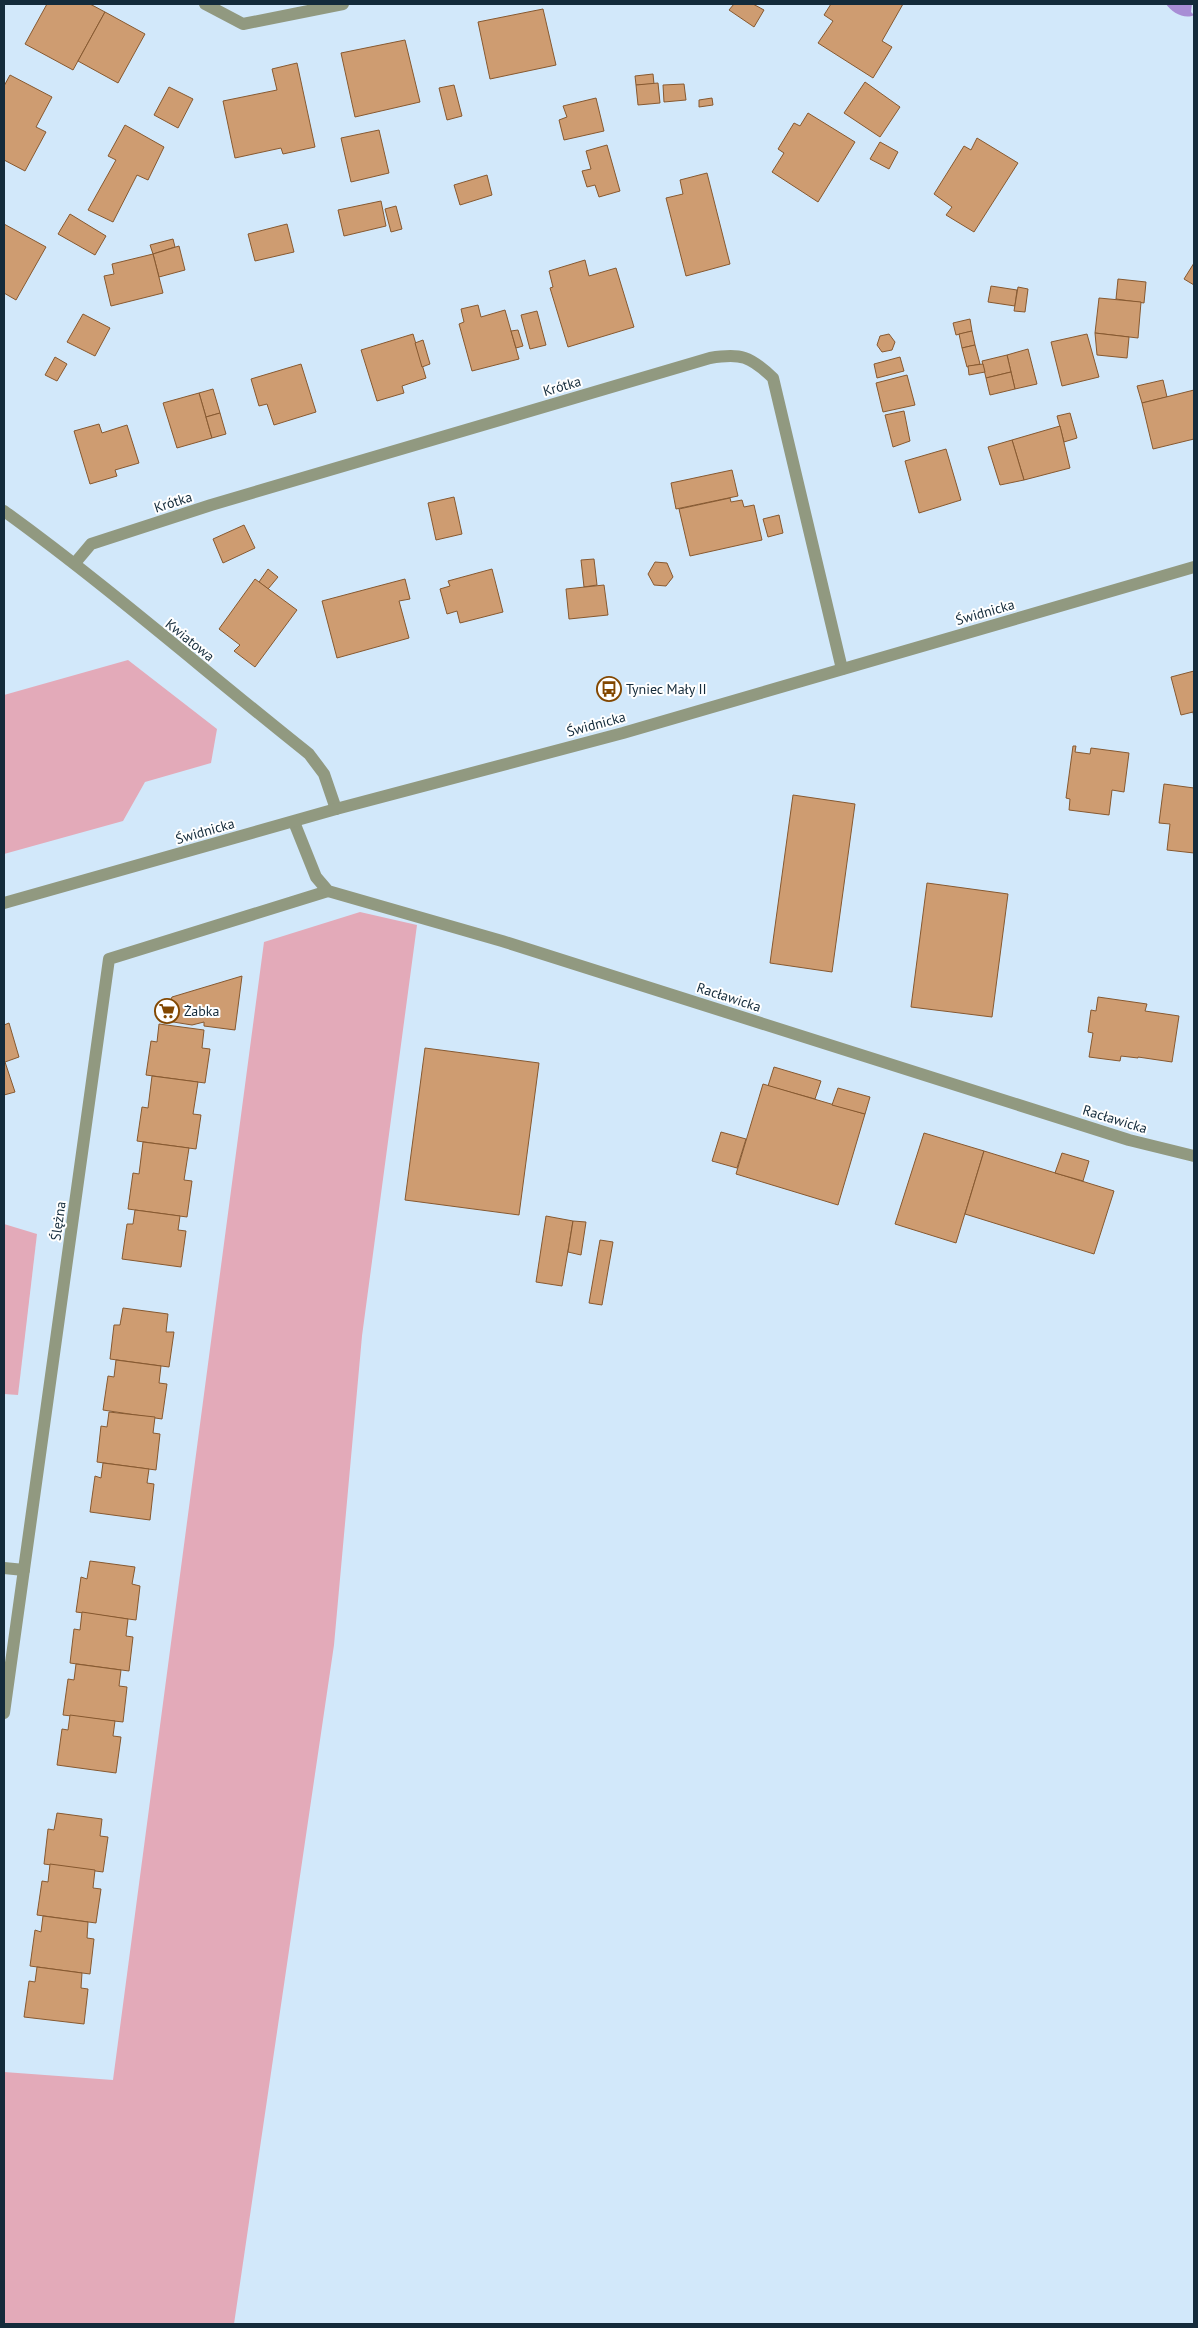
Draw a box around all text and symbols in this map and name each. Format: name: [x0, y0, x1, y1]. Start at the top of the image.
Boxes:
street label: Krótka: [541, 372, 583, 400]
street label: Krótka: [152, 487, 194, 517]
street label: Świdnicka: [953, 595, 1017, 629]
street label: Kwiatowa: [162, 615, 218, 665]
bus stop icon: Tyniec Mały II: [596, 676, 622, 702]
place label: Tyniec Mały II: [626, 680, 707, 698]
street label: Świdnicka: [565, 707, 628, 741]
street label: Świdnicka: [173, 814, 237, 848]
street label: Racławicka: [695, 978, 763, 1016]
supermarket icon: Żabka: [154, 998, 180, 1024]
place label: Żabka: [184, 1002, 220, 1020]
street label: Racławicka: [1081, 1101, 1149, 1137]
street label: Ślężna: [46, 1200, 70, 1242]

